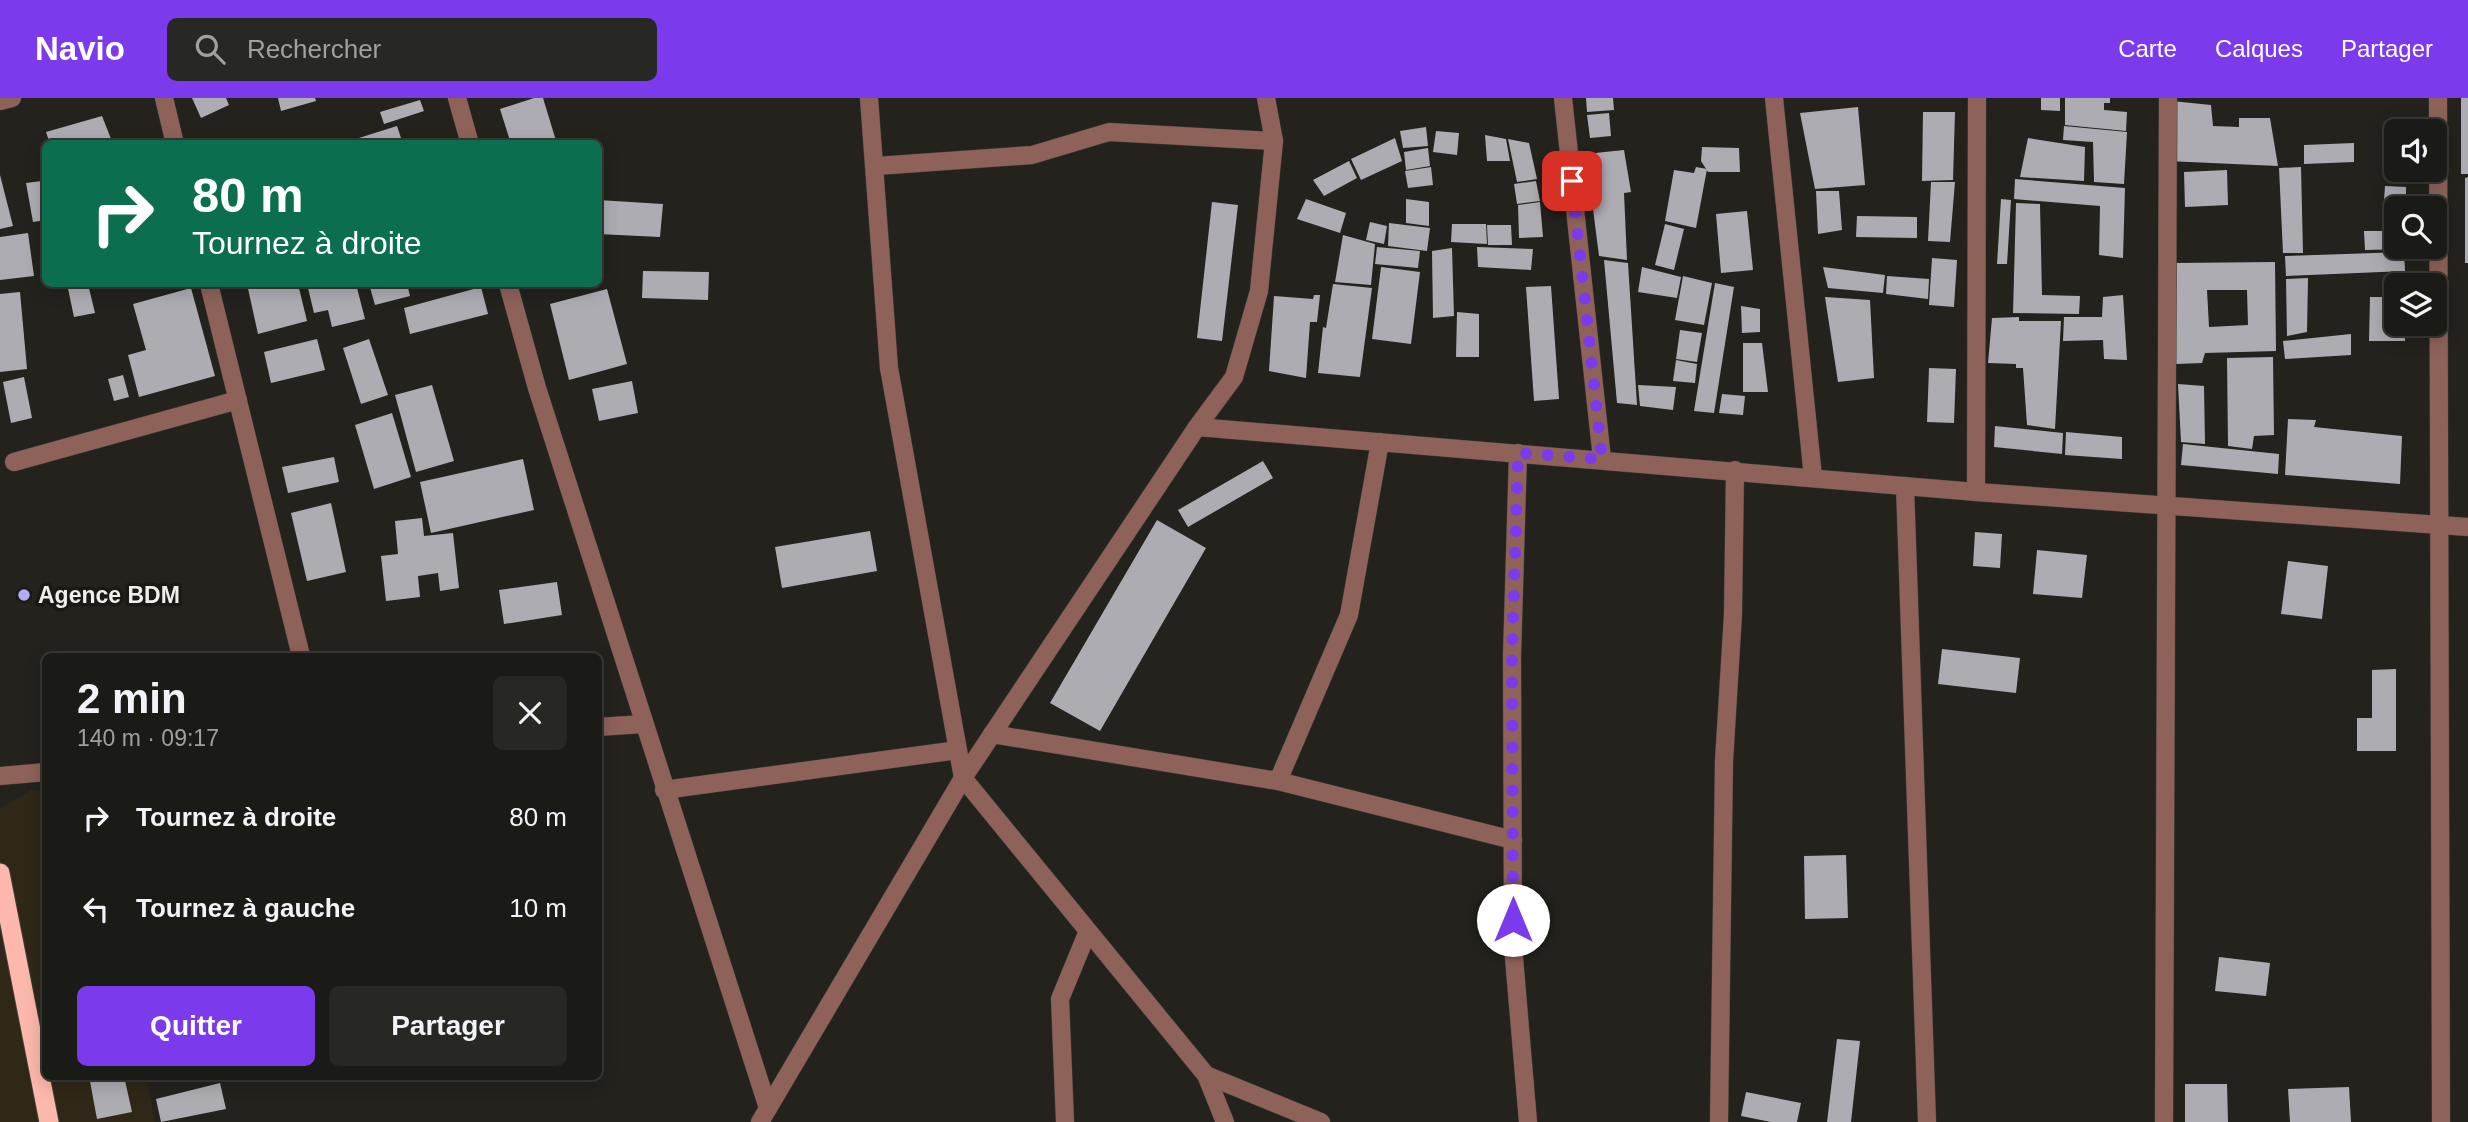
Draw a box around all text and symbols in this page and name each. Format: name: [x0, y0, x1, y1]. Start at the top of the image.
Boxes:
search box: [167, 18, 657, 81]
text: Navio: [35, 30, 125, 67]
icon: search: [191, 30, 229, 68]
text: Rechercher: [247, 34, 381, 64]
text: Carte: [2118, 35, 2177, 62]
text: Calques: [2215, 35, 2303, 62]
text: Partager: [2341, 35, 2433, 62]
map controls: [2384, 119, 2447, 336]
button: sound: [2384, 119, 2447, 182]
pin: [1542, 151, 1602, 211]
icon: arrive: [1553, 162, 1591, 200]
icon: right: [77, 168, 168, 259]
text: 80 m: [192, 168, 304, 222]
button: search: [2384, 196, 2447, 259]
text: Tournez à droite: [192, 225, 421, 261]
button: layers: [2384, 273, 2447, 336]
place label: Agence BDM: [38, 582, 180, 608]
marker: Agence BDM: [16, 587, 32, 603]
text: 2 min: [77, 675, 187, 722]
button: close: [493, 676, 567, 750]
text: 140 m · 09:17: [77, 725, 219, 751]
icon: right: [77, 799, 115, 837]
text: Tournez à droite: [136, 802, 336, 832]
text: 80 m: [509, 802, 567, 832]
position arrow: [1476, 883, 1550, 957]
icon: left: [77, 890, 115, 928]
text: Tournez à gauche: [136, 893, 355, 923]
text: 10 m: [509, 893, 567, 923]
button: Quitter: [77, 986, 315, 1066]
button: Partager: [329, 986, 567, 1066]

